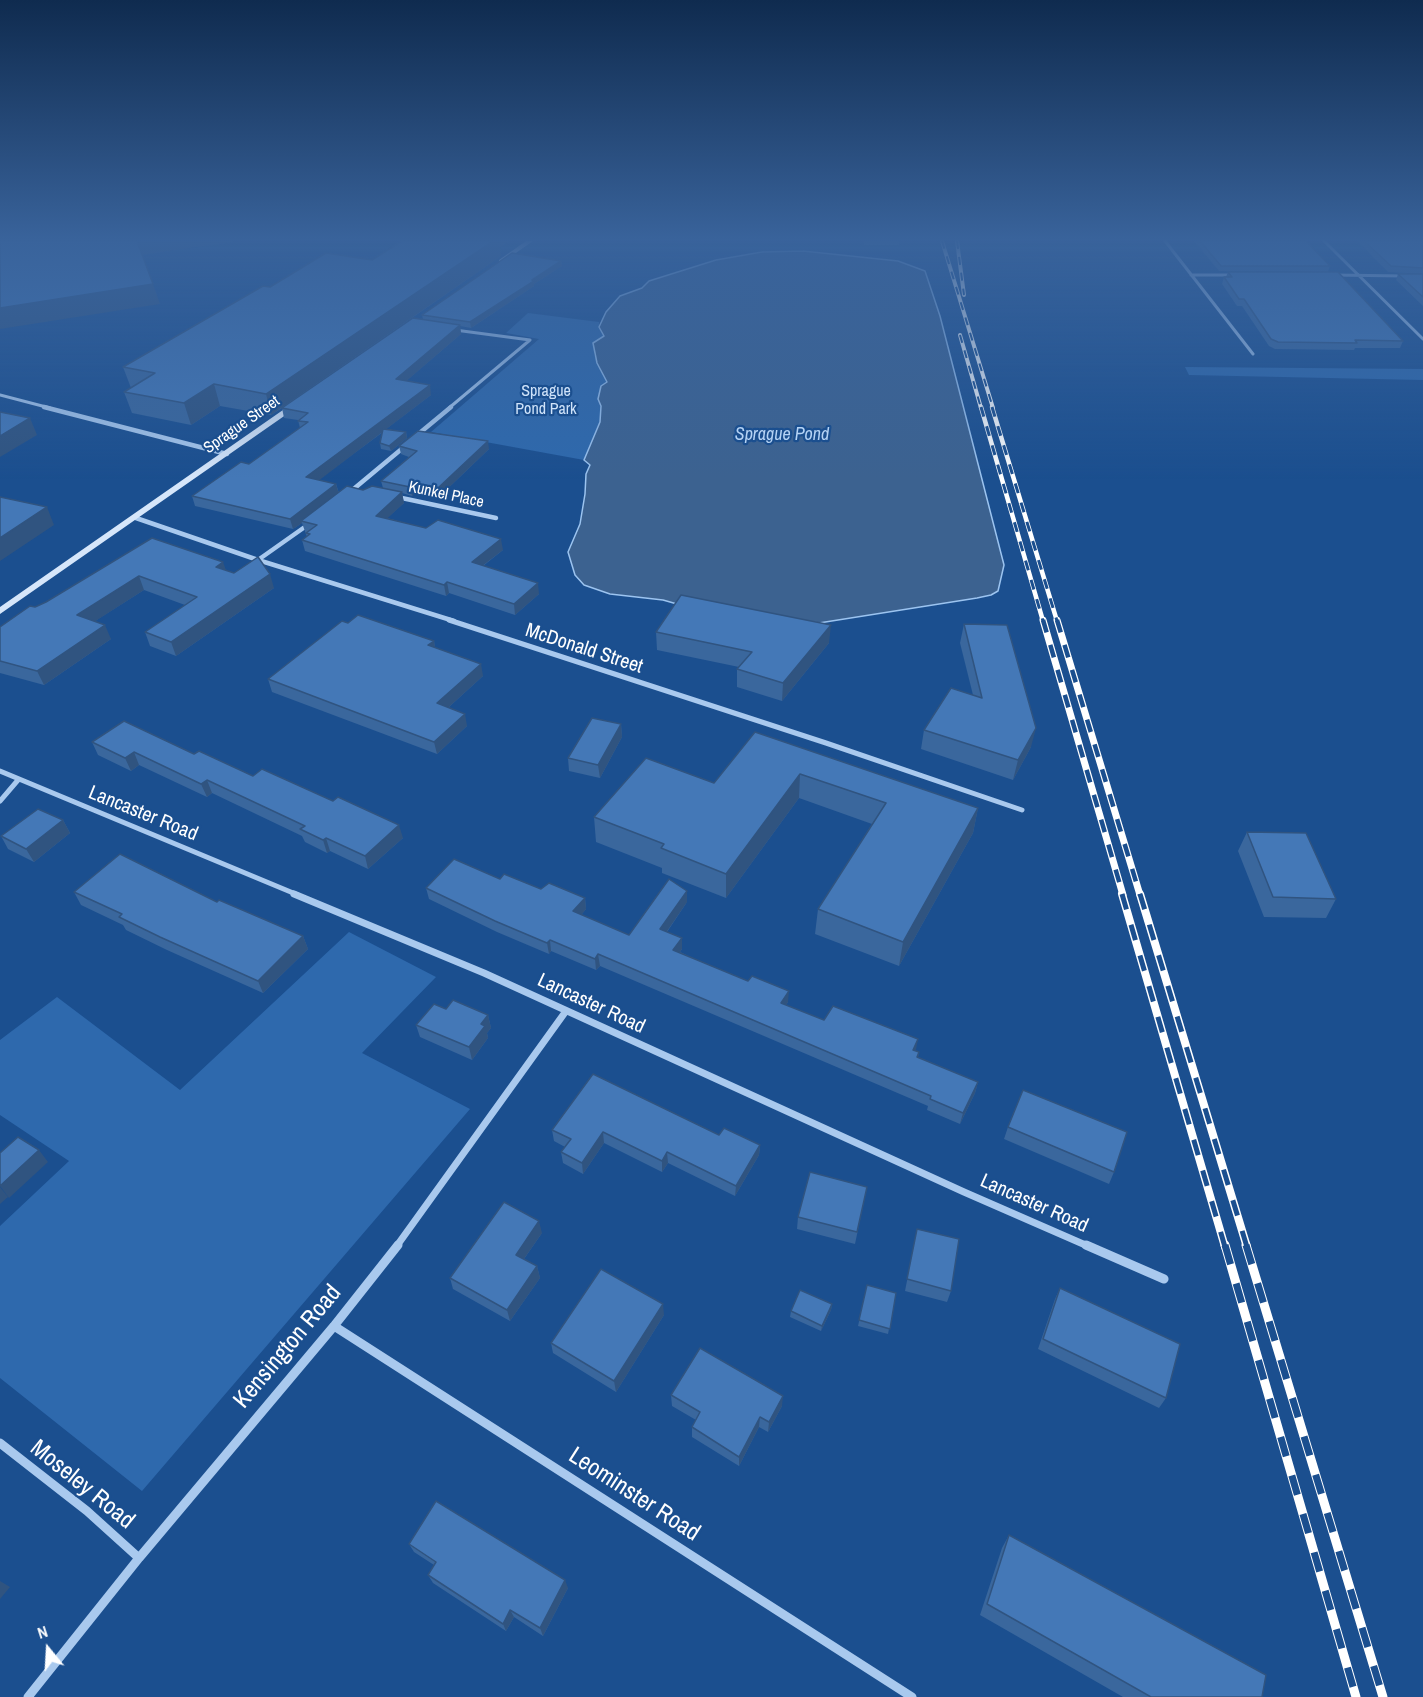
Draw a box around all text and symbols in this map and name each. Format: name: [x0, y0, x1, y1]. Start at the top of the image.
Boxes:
park label: Sprague Pond Park: [515, 382, 577, 420]
street label: Sprague Street: [200, 392, 284, 458]
water label: Sprague Pond: [735, 424, 829, 446]
street label: Kunkel Place: [407, 478, 485, 512]
street label: McDonald Street: [522, 619, 646, 679]
street label: Lancaster Road: [85, 781, 201, 847]
street label: Lancaster Road: [533, 969, 649, 1039]
street label: Lancaster Road: [976, 1169, 1092, 1239]
street label: Kensington Road: [228, 1279, 348, 1415]
street label: Moseley Road: [24, 1434, 140, 1536]
street label: Leominster Road: [563, 1442, 705, 1548]
north arrow: [18, 1619, 78, 1679]
text: N: [35, 1620, 50, 1644]

